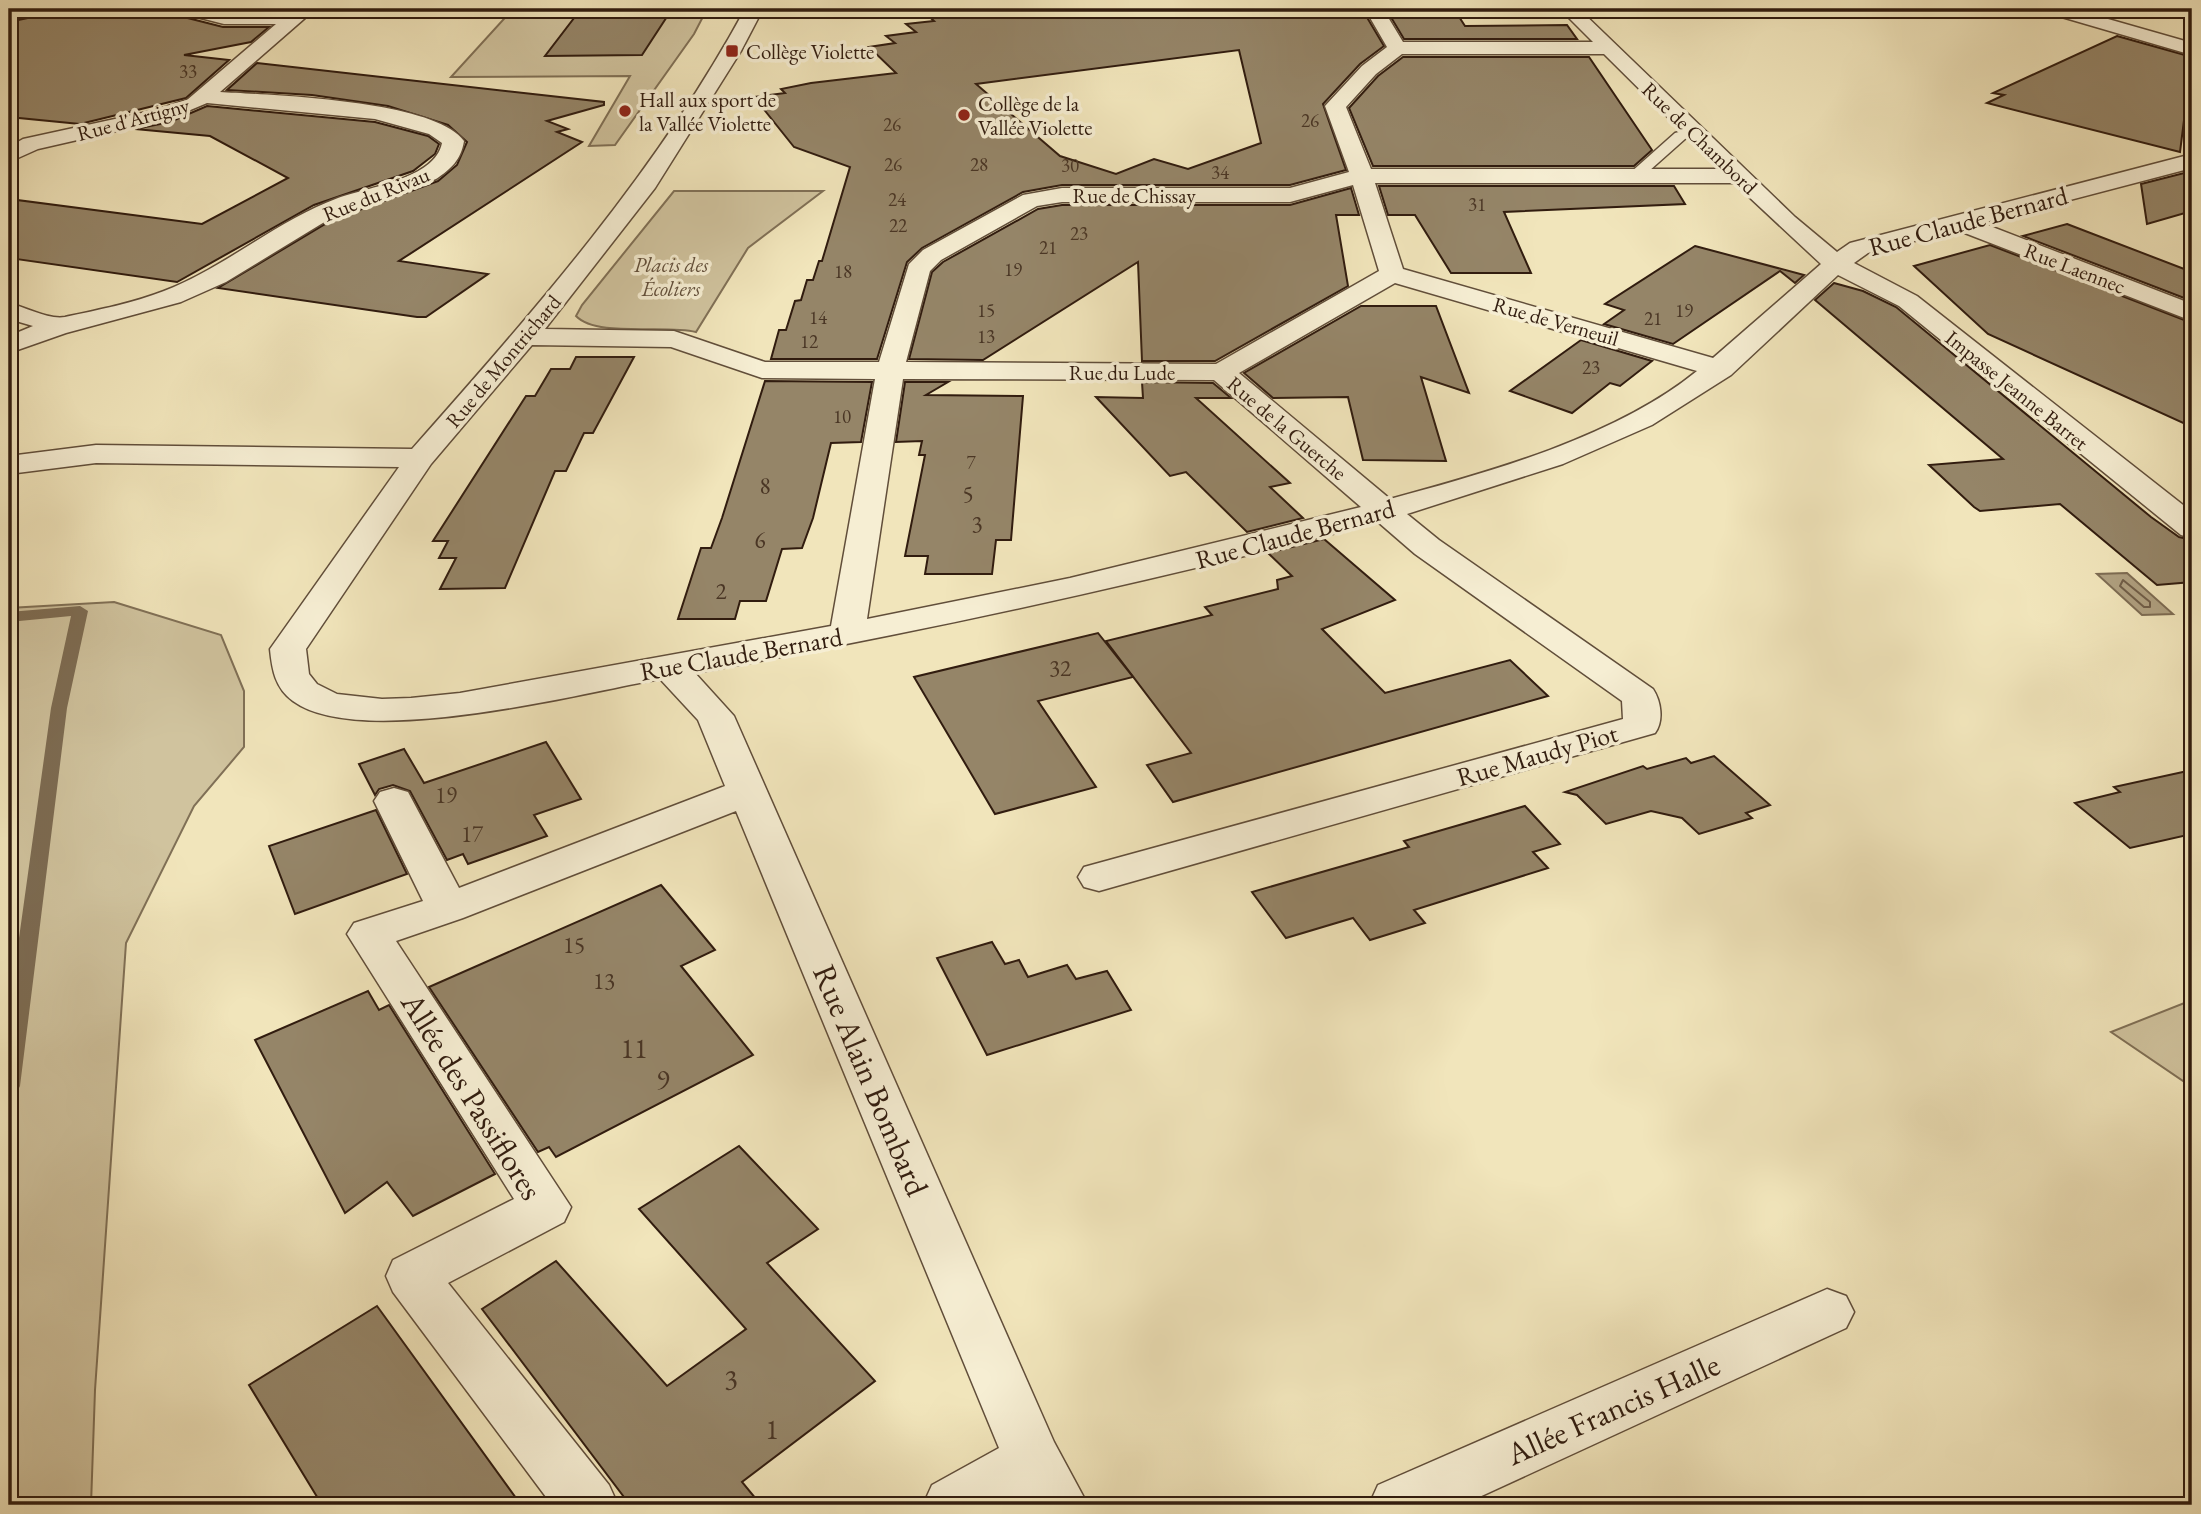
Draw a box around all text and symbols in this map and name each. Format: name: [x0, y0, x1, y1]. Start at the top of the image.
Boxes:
place label: Collège Violette: [746, 38, 874, 65]
marker: Collège Violette: [724, 43, 740, 59]
house number: 33: [179, 59, 197, 84]
street label: Rue de Chambord: [1636, 76, 1764, 200]
place label: Hall aux sport de la Vallée Violette: [639, 86, 776, 137]
place label: Collège de la Vallée Violette: [978, 90, 1092, 141]
street label: Rue d'Artigny: [74, 91, 193, 147]
marker: Hall aux sport de la Vallée Violette: [617, 103, 633, 119]
marker: Collège de la Vallée Violette: [956, 107, 972, 123]
house number: 26: [1301, 108, 1319, 133]
house number: 26: [883, 112, 901, 137]
house number: 26: [884, 152, 902, 177]
house number: 28: [970, 152, 988, 177]
house number: 30: [1061, 153, 1079, 178]
street label: Rue du Rivau: [319, 160, 433, 228]
house number: 34: [1211, 160, 1230, 185]
street label: Rue Claude Bernard: [1865, 178, 2072, 264]
street label: Rue de Chissay: [1072, 182, 1196, 209]
house number: 24: [888, 187, 907, 212]
house number: 31: [1468, 192, 1486, 217]
house number: 22: [889, 213, 907, 238]
house number: 23: [1070, 221, 1088, 246]
house number: 21: [1039, 235, 1057, 260]
street label: Rue Laennec: [2021, 236, 2129, 300]
park label: Placis des Écoliers: [634, 251, 709, 302]
house number: 19: [1004, 257, 1022, 282]
house number: 18: [834, 259, 852, 284]
street label: Rue de Montrichard: [439, 289, 567, 433]
street label: Rue de Verneuil: [1490, 290, 1622, 352]
house number: 15: [977, 298, 995, 323]
house number: 19: [1675, 298, 1693, 323]
house number: 14: [809, 305, 828, 330]
house number: 21: [1644, 306, 1662, 331]
house number: 13: [977, 324, 995, 349]
street label: Impasse Jeanne Barret: [1940, 324, 2094, 456]
house number: 12: [800, 329, 818, 354]
house number: 23: [1582, 355, 1600, 380]
street label: Rue du Lude: [1069, 359, 1175, 386]
street label: Rue de la Guerche: [1222, 370, 1352, 486]
house number: 10: [833, 404, 851, 429]
house number: 7: [966, 450, 976, 475]
house number: 8: [759, 471, 771, 501]
house number: 5: [962, 479, 974, 509]
street label: Rue Claude Bernard: [1192, 491, 1399, 577]
house number: 3: [971, 509, 983, 539]
house number: 6: [754, 525, 766, 555]
house number: 2: [715, 576, 727, 606]
street label: Rue Claude Bernard: [637, 619, 846, 689]
house number: 32: [1049, 653, 1071, 683]
street label: Rue Maudy Piot: [1452, 716, 1622, 794]
house number: 19: [435, 780, 457, 810]
house number: 17: [461, 819, 484, 849]
house number: 15: [563, 930, 585, 960]
street label: Rue Alain Bombard: [803, 958, 939, 1203]
house number: 13: [593, 966, 615, 996]
street label: Allée des Passiflores: [391, 984, 553, 1208]
house number: 11: [621, 1030, 647, 1066]
house number: 9: [656, 1061, 670, 1097]
street label: Allée Francis Halle: [1499, 1343, 1726, 1475]
house number: 3: [724, 1361, 738, 1397]
house number: 1: [765, 1411, 779, 1447]

